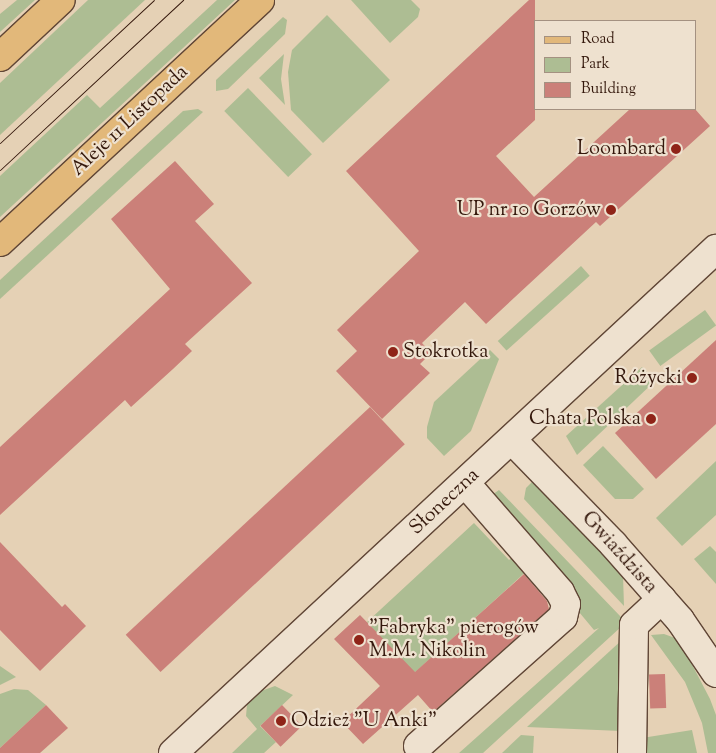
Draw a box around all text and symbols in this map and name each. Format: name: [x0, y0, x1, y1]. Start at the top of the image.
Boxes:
legend: [534, 20, 696, 110]
text: Road: [581, 29, 615, 50]
text: Park: [581, 54, 610, 75]
street label: Aleje 11 Listopada: [66, 61, 194, 181]
text: Building: [581, 79, 636, 100]
place label: Loombard: [577, 137, 666, 161]
marker: Loombard: [670, 143, 682, 155]
place label: UP nr 10 Gorzów: [457, 198, 601, 222]
marker: UP nr 10 Gorzów: [605, 204, 617, 216]
place label: Stokrotka: [403, 340, 488, 364]
marker: Stokrotka: [387, 346, 399, 358]
place label: Różycki: [615, 366, 682, 390]
marker: Różycki: [686, 372, 698, 384]
place label: Chata Polska: [529, 407, 641, 431]
marker: Chata Polska: [645, 413, 657, 425]
street label: Słoneczna: [405, 464, 485, 540]
street label: Gwiaździsta: [576, 507, 662, 599]
place label: "Fabryka" pierogów M.M. Nikolin: [369, 616, 539, 663]
marker: "Fabryka" pierogów M.M. Nikolin: [353, 634, 365, 646]
place label: Odzież "U Anki": [291, 709, 437, 733]
marker: Odzież "U Anki": [275, 715, 287, 727]

